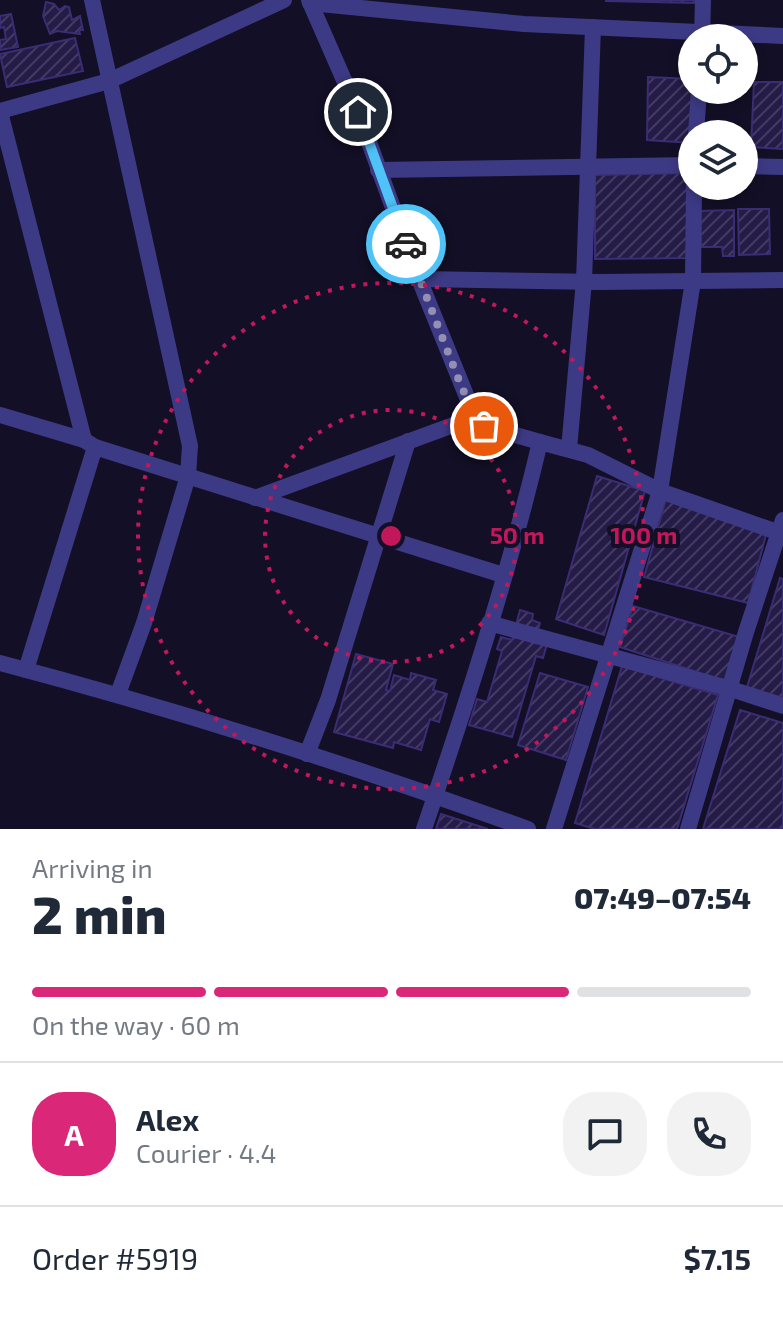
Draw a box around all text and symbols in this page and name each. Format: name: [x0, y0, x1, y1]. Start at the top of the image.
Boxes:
map controls: [678, 24, 758, 200]
button: locate: [678, 24, 758, 104]
pin: [324, 78, 392, 146]
icon: home: [336, 90, 380, 134]
button: layers: [678, 120, 758, 200]
courier: [366, 204, 446, 284]
icon: car: [384, 222, 428, 266]
pin: [450, 392, 518, 460]
icon: bag: [462, 404, 506, 448]
text: 50 m: [490, 520, 544, 549]
text: 100 m: [611, 520, 677, 549]
centre of rings: [377, 522, 405, 550]
text: Arriving in: [32, 852, 153, 883]
text: 07:49–07:54: [574, 879, 751, 915]
text: 2 min: [32, 882, 167, 944]
text: On the way · 60 m: [32, 1009, 240, 1040]
button: chat: [563, 1092, 647, 1176]
button: phone: [667, 1092, 751, 1176]
text: Alex: [136, 1101, 199, 1137]
text: A: [64, 1116, 84, 1152]
text: Courier · 4.4: [136, 1137, 277, 1168]
text: Order #5919: [32, 1240, 198, 1276]
text: $7.15: [683, 1240, 751, 1276]

